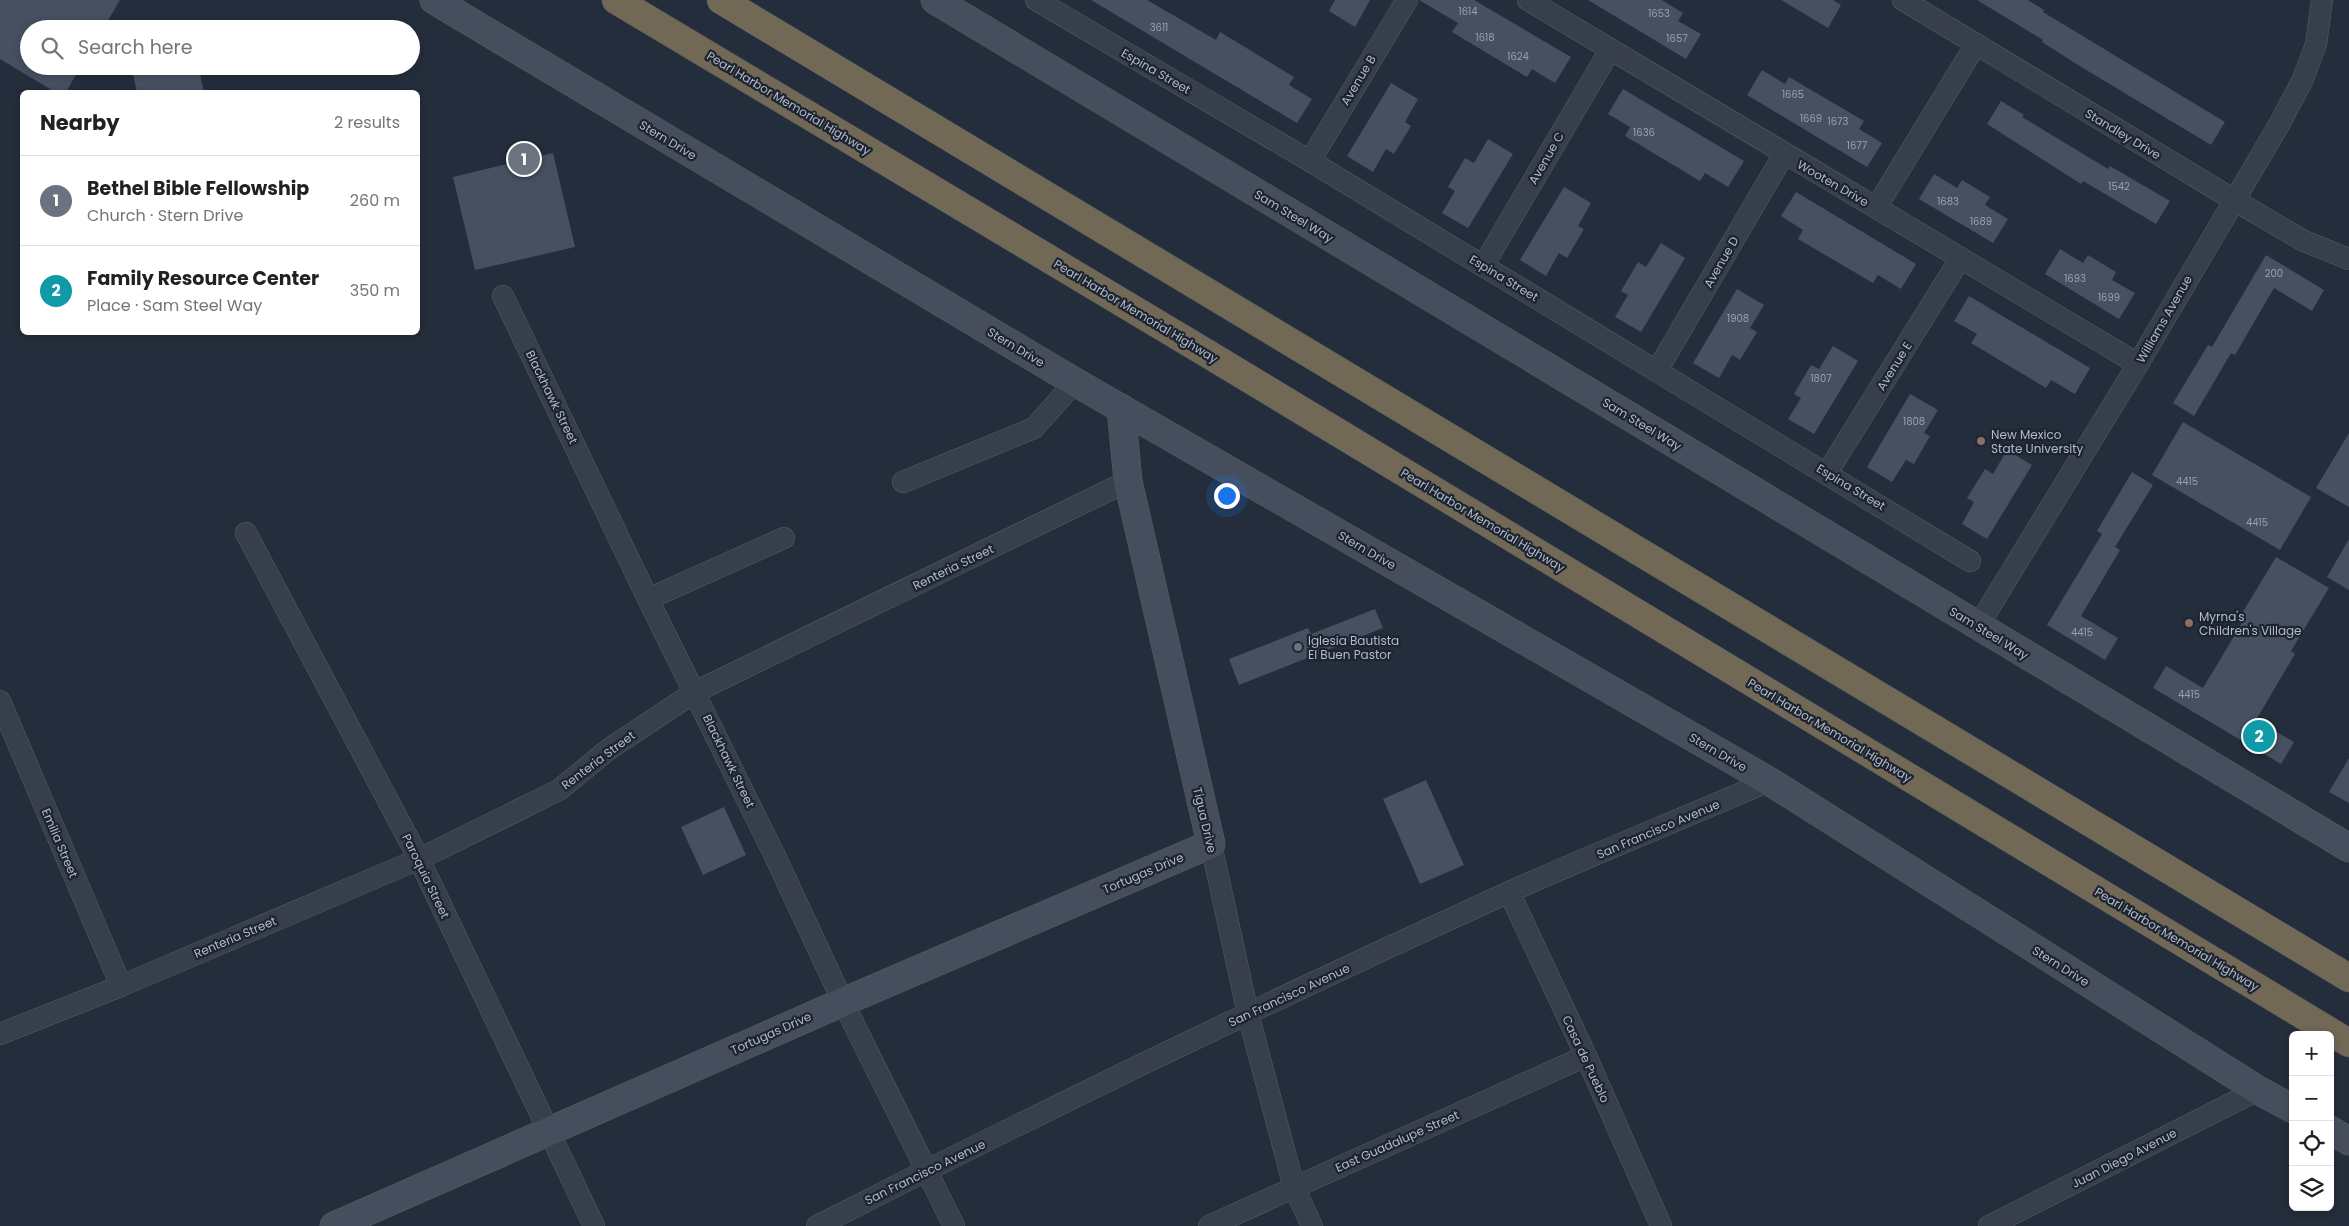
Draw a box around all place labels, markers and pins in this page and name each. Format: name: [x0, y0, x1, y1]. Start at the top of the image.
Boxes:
pin: 1: [508, 140, 540, 178]
place label: New Mexico State University: [1991, 426, 2084, 457]
marker: New Mexico State University: [1975, 435, 1987, 447]
place label: Myrna's Children's Village: [2199, 608, 2302, 639]
marker: Myrna's Children's Village: [2183, 617, 2195, 629]
place label: Iglesia Bautista El Buen Pastor: [1308, 632, 1399, 663]
marker: Iglesia Bautista El Buen Pastor: [1292, 641, 1304, 653]
pin: 2: [2243, 717, 2275, 755]

